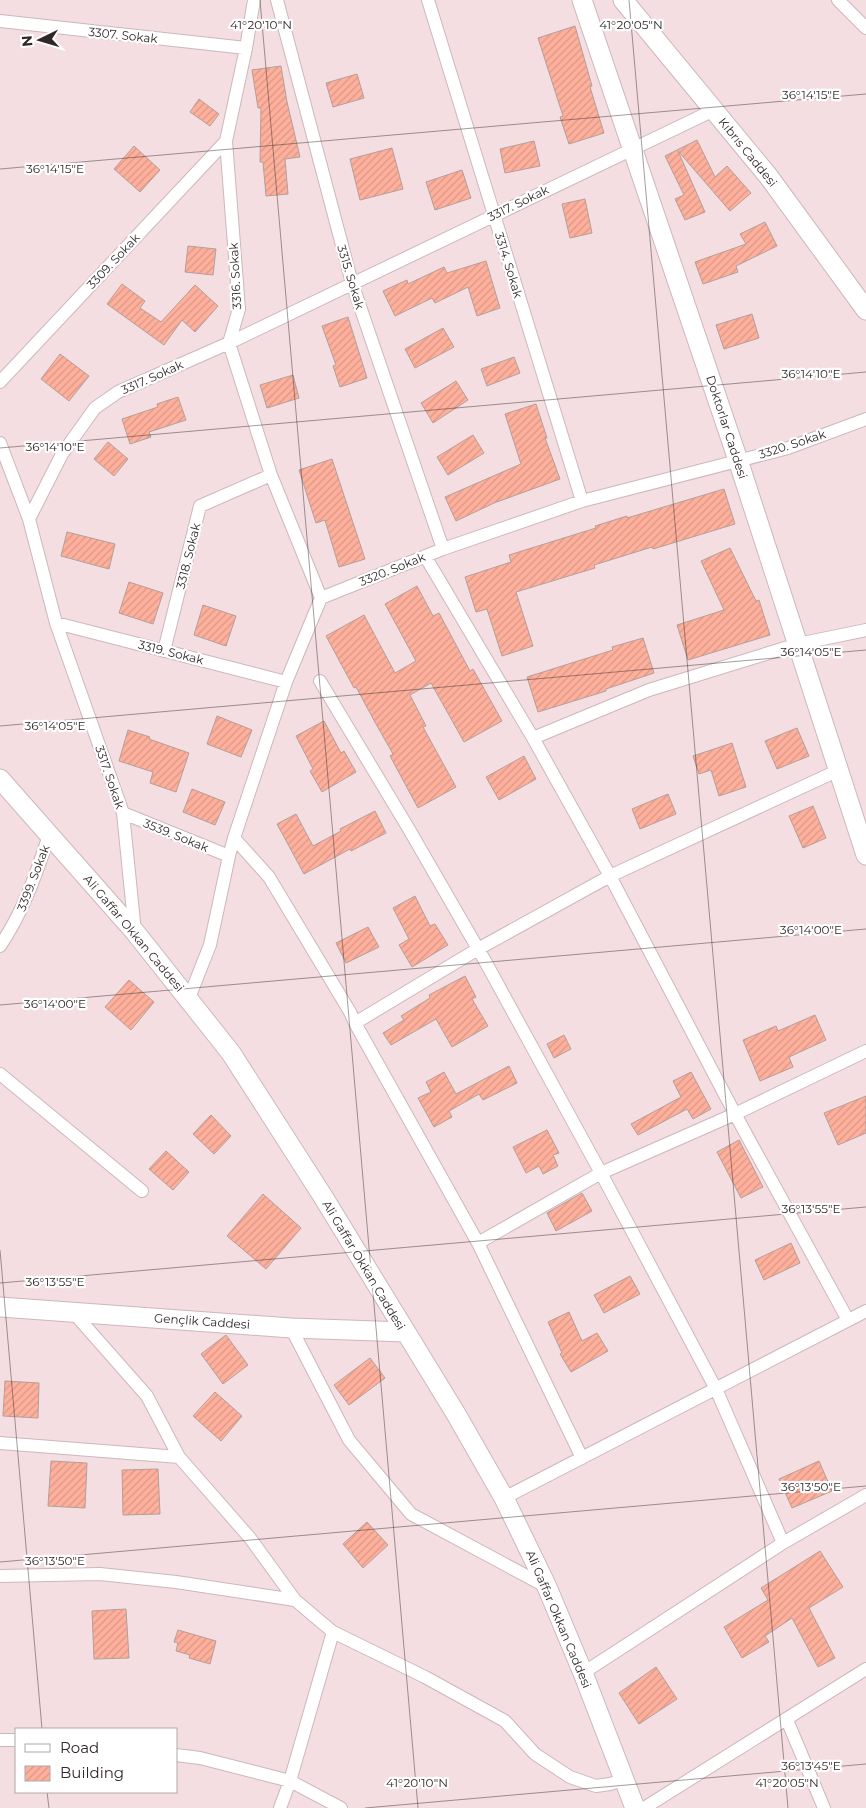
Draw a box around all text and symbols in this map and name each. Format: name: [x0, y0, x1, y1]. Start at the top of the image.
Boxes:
north arrow: [15, 15, 65, 65]
text: 41°20'10"N: [230, 17, 292, 32]
text: 41°20'05"N: [599, 17, 663, 32]
street label: 3307. Sokak: [88, 24, 159, 46]
text: N: [18, 35, 37, 48]
text: 36°14'15"E: [782, 87, 840, 102]
street label: Kıbrıs Caddesi: [715, 114, 781, 190]
text: 36°14'15"E: [26, 161, 84, 176]
street label: 3317. Sokak: [485, 181, 552, 224]
street label: 3309. Sokak: [83, 230, 143, 292]
street label: 3314. Sokak: [492, 230, 526, 300]
street label: 3316. Sokak: [226, 241, 244, 310]
street label: 3315. Sokak: [334, 243, 368, 312]
street label: 3317. Sokak: [119, 356, 186, 397]
text: 36°14'10"E: [781, 366, 841, 381]
street label: Doktorlar Caddesi: [703, 373, 751, 481]
street label: 3320. Sokak: [756, 426, 828, 462]
text: 36°14'10"E: [25, 439, 85, 454]
street label: 3318. Sokak: [173, 521, 204, 591]
street label: 3320. Sokak: [357, 549, 428, 589]
street label: 3319. Sokak: [137, 637, 206, 668]
text: 36°14'05"E: [780, 644, 842, 659]
text: 36°14'05"E: [24, 718, 86, 733]
street label: 3317. Sokak: [92, 743, 128, 811]
street label: 3539. Sokak: [141, 815, 212, 855]
street label: 3399. Sokak: [13, 842, 53, 913]
street label: Ali Gaffar Okkan Caddesi: [81, 871, 187, 995]
text: 36°14'00"E: [780, 922, 842, 937]
text: 36°14'00"E: [24, 996, 86, 1011]
street label: Ali Gaffar Okkan Caddesi: [319, 1198, 409, 1332]
text: 36°13'55"E: [782, 1201, 840, 1216]
text: 36°13'55"E: [26, 1274, 84, 1289]
street label: Gençlik Caddesi: [154, 1310, 250, 1332]
text: 36°13'50"E: [781, 1479, 841, 1494]
street label: Ali Gaffar Okkan Caddesi: [523, 1548, 595, 1690]
text: 36°13'50"E: [25, 1553, 85, 1568]
legend: [15, 1728, 178, 1793]
text: Road: [60, 1738, 99, 1757]
text: 36°13'45"E: [781, 1758, 841, 1773]
text: Building: [60, 1763, 124, 1782]
text: 41°20'10"N: [386, 1775, 448, 1790]
text: 41°20'05"N: [755, 1775, 819, 1790]

